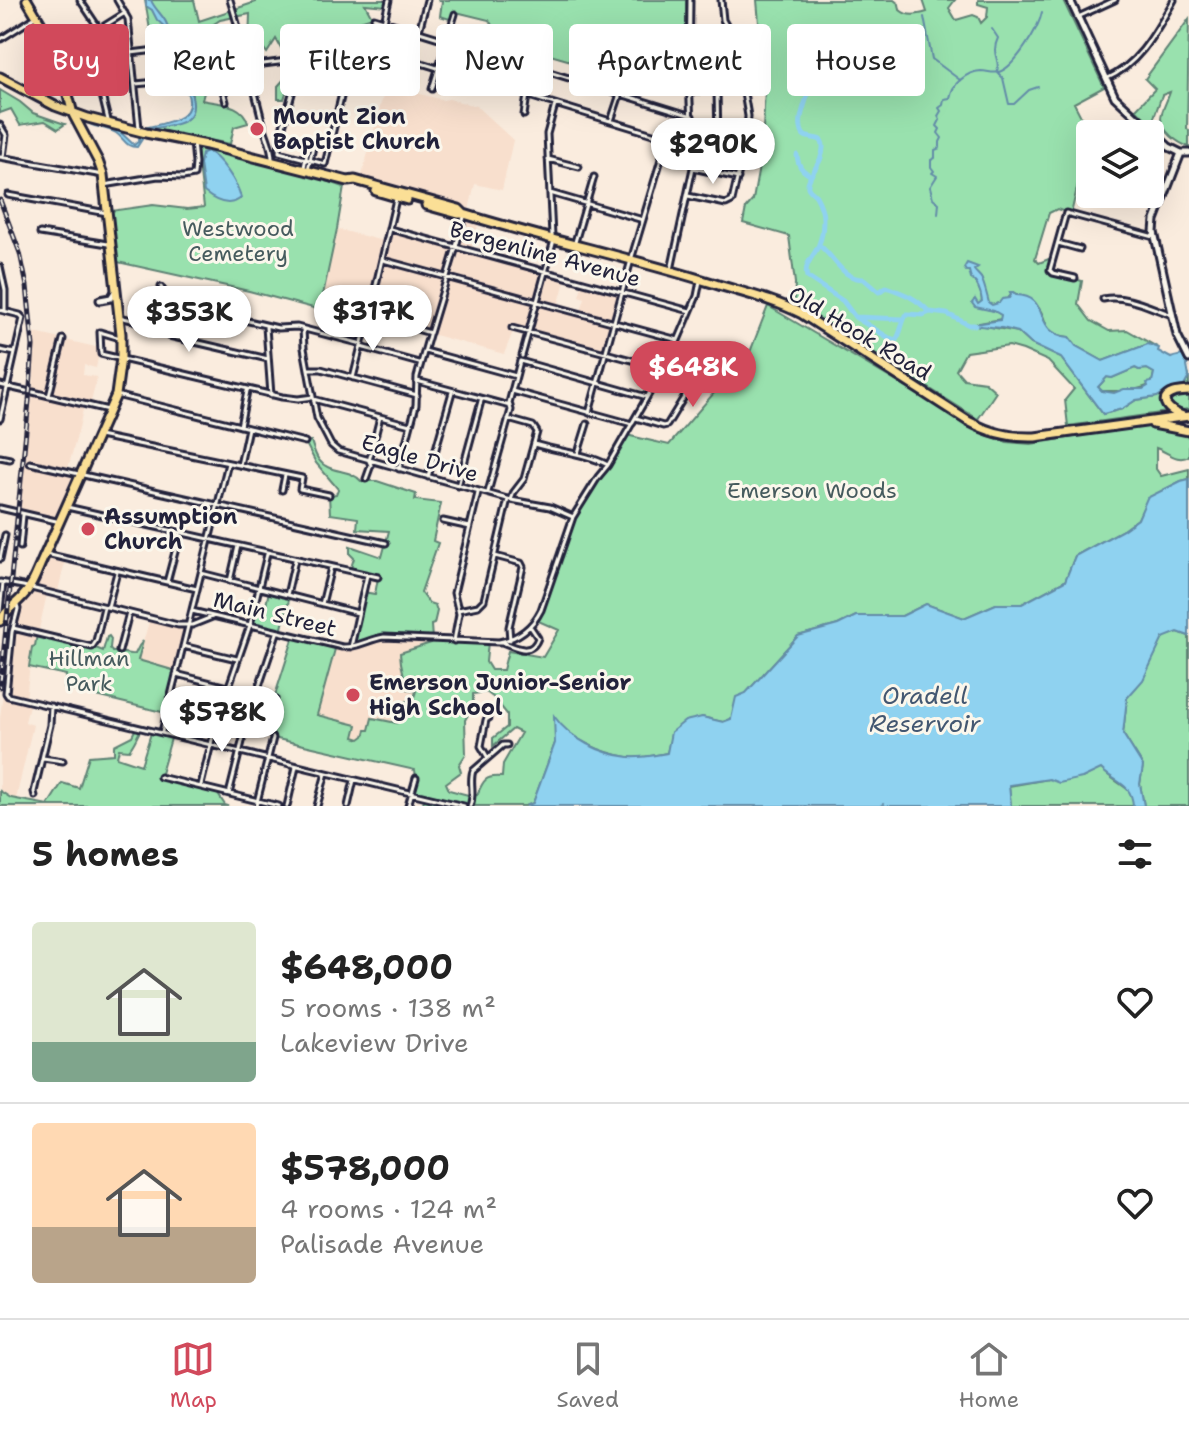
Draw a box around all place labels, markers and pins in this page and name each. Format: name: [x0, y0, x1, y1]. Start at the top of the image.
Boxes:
place label: Mount Zion Baptist Church: [273, 102, 440, 156]
pin: $290K: [657, 118, 769, 186]
marker: Mount Zion Baptist Church: [248, 120, 266, 138]
pin: $317K: [317, 285, 429, 353]
pin: $353K: [133, 286, 245, 354]
pin: $648K: [637, 341, 749, 409]
place label: Assumption Church: [104, 502, 238, 556]
marker: Assumption Church: [79, 520, 97, 538]
place label: Emerson Junior-Senior High School: [369, 668, 632, 722]
pin: $578K: [166, 686, 278, 754]
marker: Emerson Junior-Senior High School: [344, 686, 362, 704]

